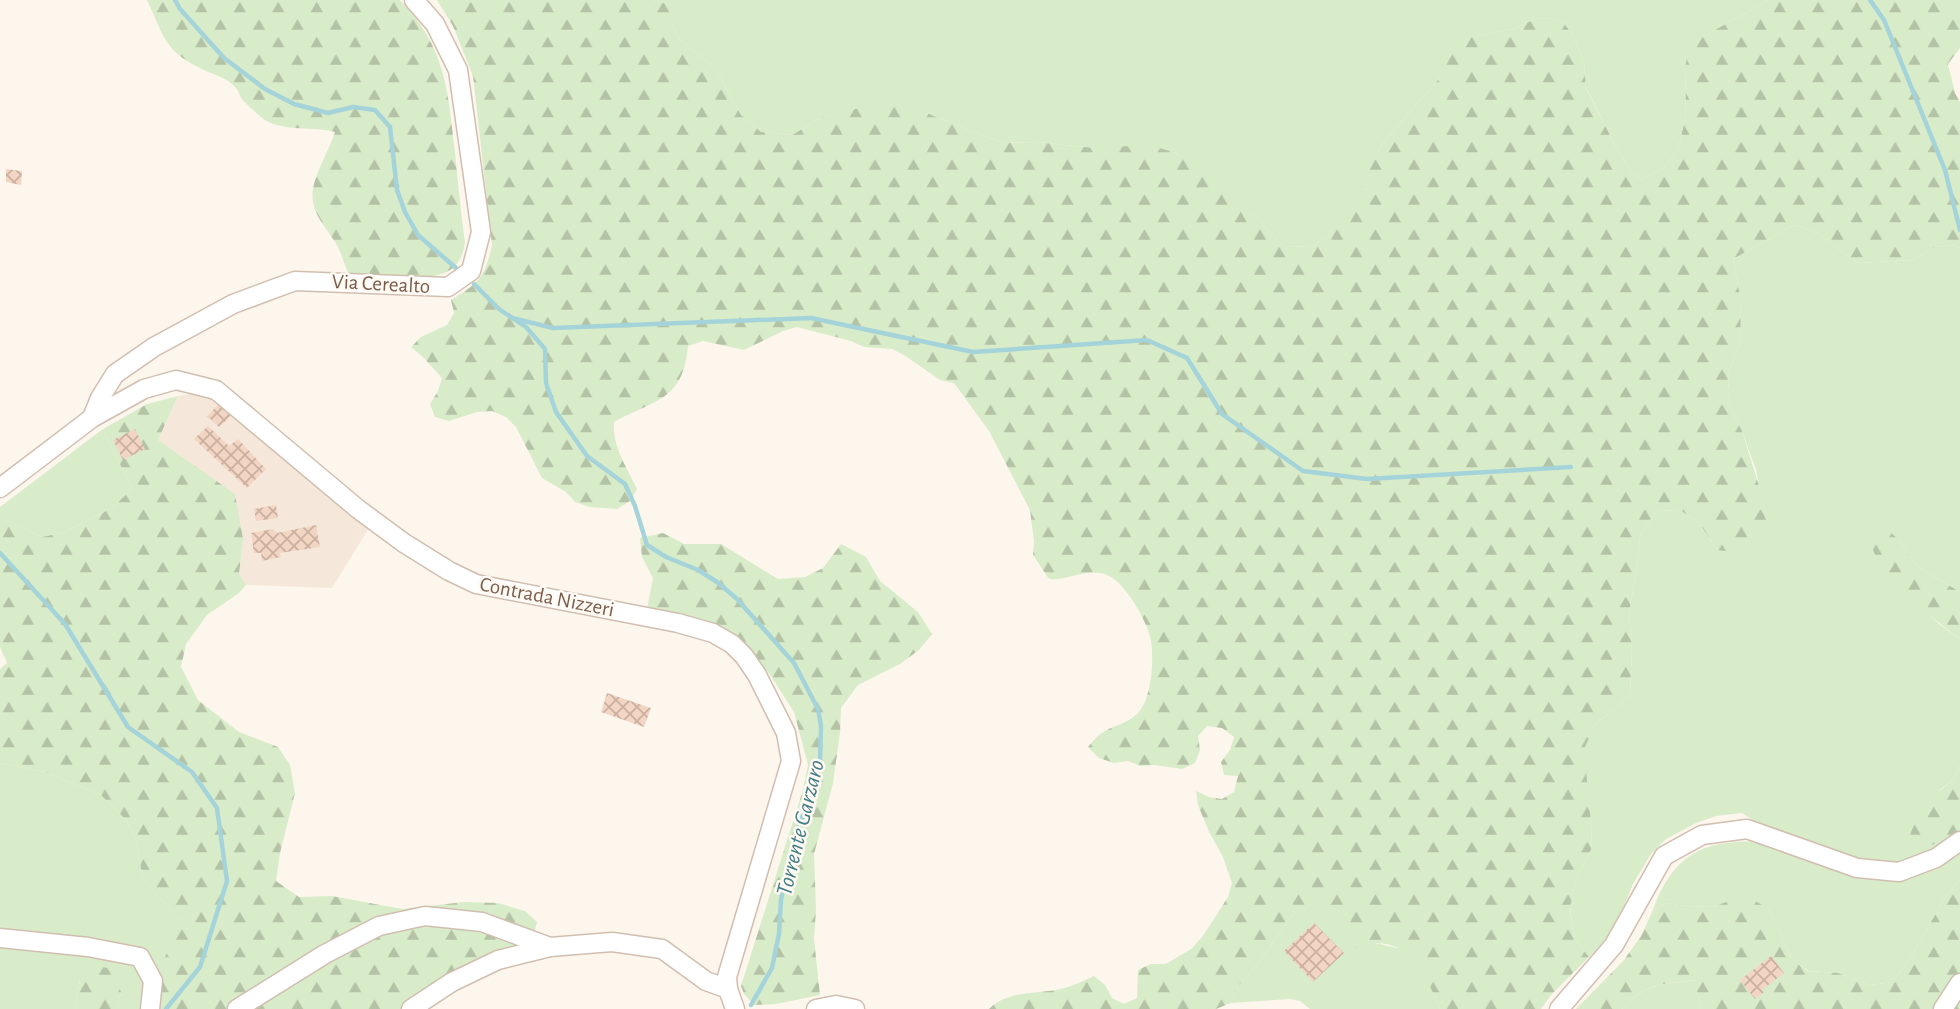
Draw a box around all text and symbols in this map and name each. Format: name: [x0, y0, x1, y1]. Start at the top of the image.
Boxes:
street label: Via Cerealto: [331, 271, 431, 297]
street label: Contrada Nizzeri: [478, 574, 616, 620]
water label: Torrente Garzaro: [773, 758, 829, 898]

